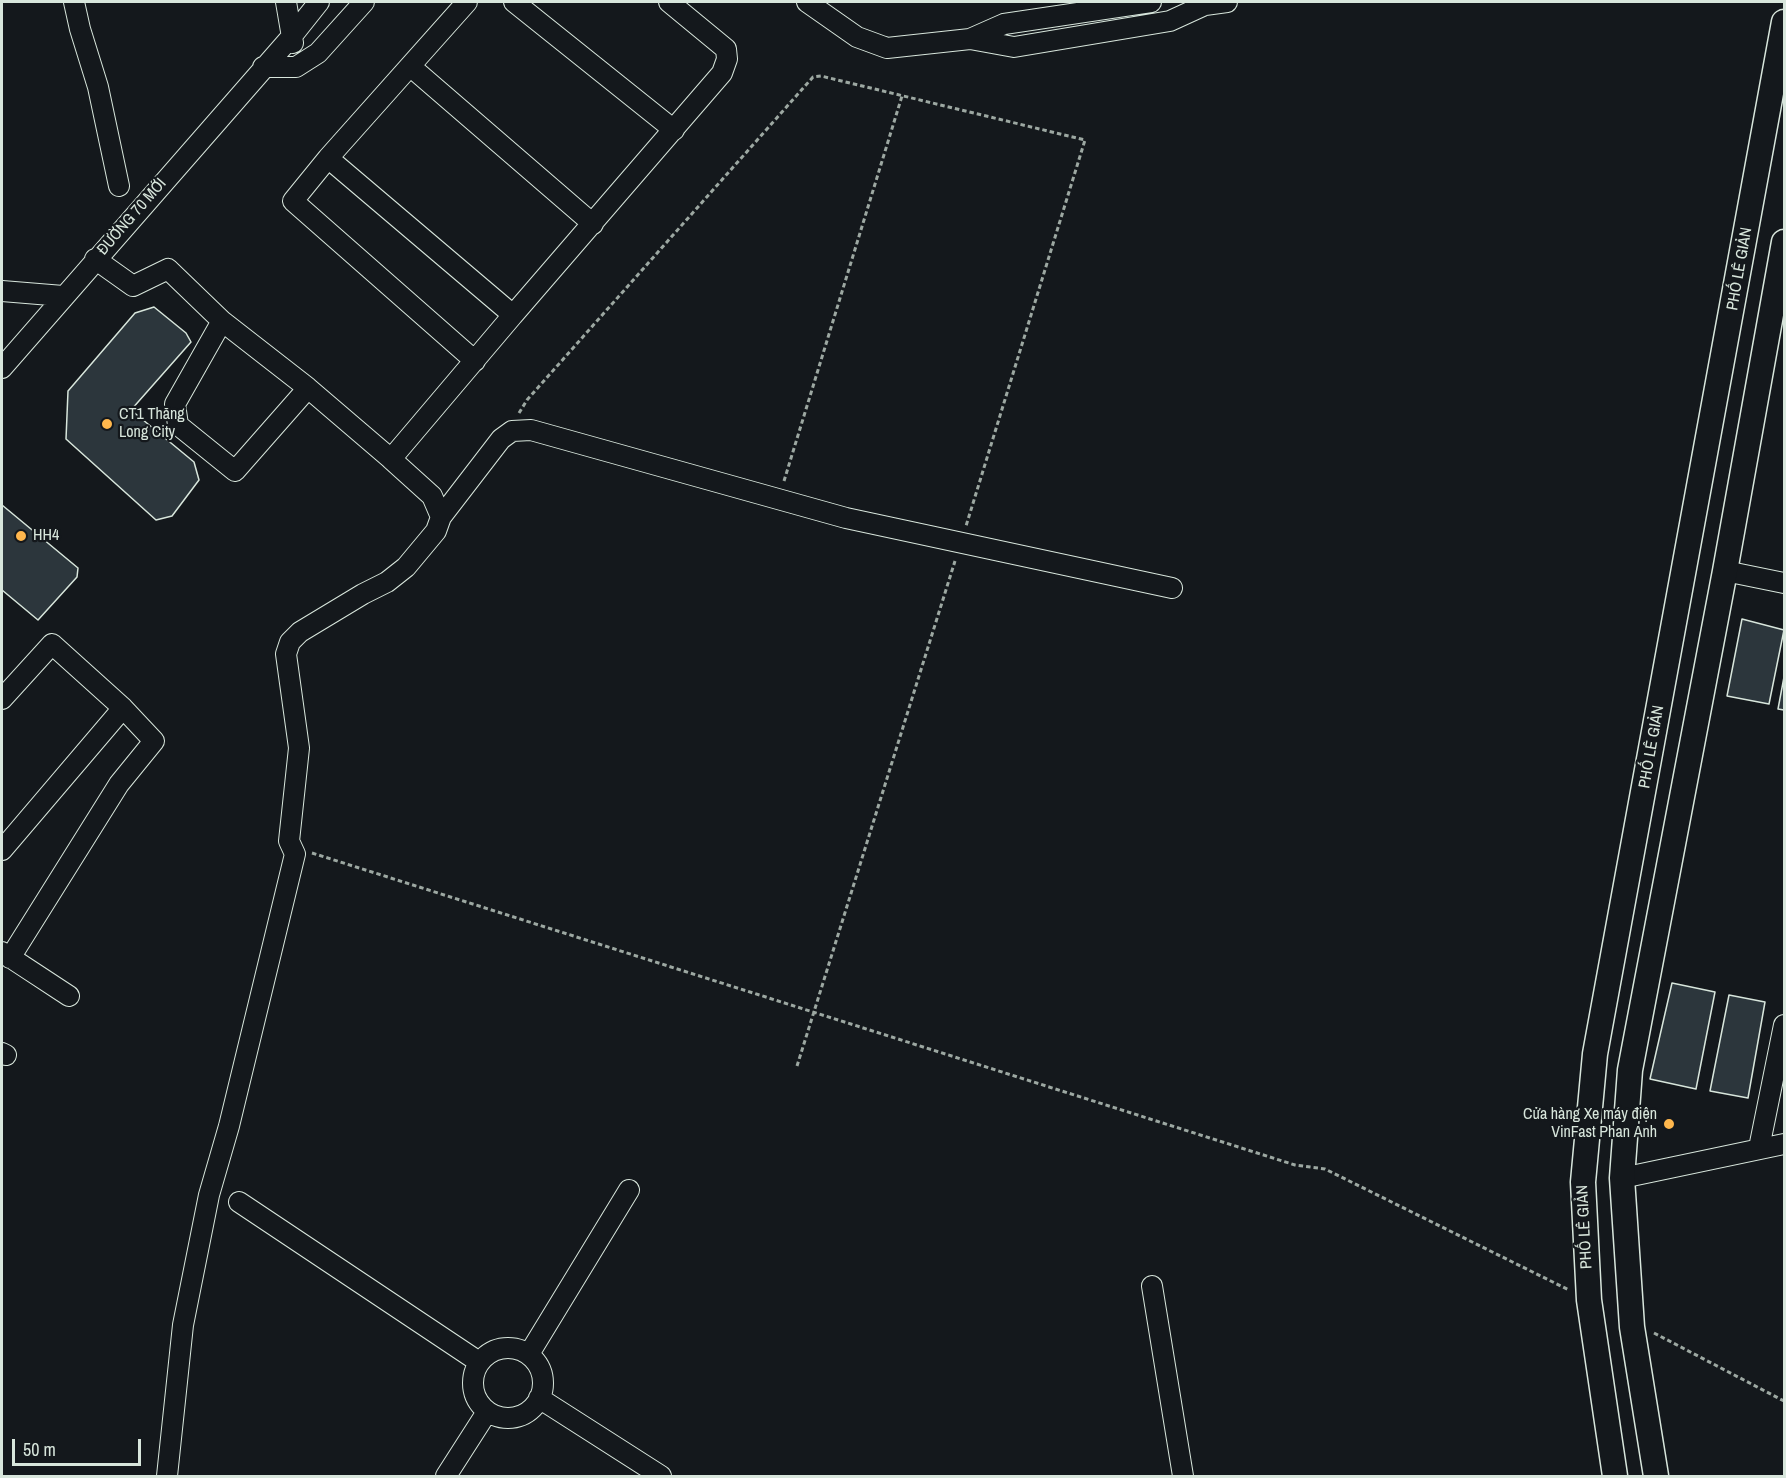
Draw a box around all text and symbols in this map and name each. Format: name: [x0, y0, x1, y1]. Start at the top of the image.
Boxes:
street label: ĐƯỜNG 70 MỚI: [93, 175, 171, 259]
street label: PHỐ LÊ GIẢN: [1723, 226, 1757, 312]
place label: CT1 Thăng Long City: [119, 405, 185, 443]
marker: CT1 Thăng Long City: [100, 417, 114, 431]
place label: HH4: [33, 526, 59, 546]
marker: HH4: [14, 529, 28, 543]
street label: PHỐ LÊ GIẢN: [1635, 704, 1669, 790]
place label: Cửa hàng Xe máy điện VinFast Phan Anh: [1523, 1105, 1657, 1143]
marker: Cửa hàng Xe máy điện VinFast Phan Anh: [1662, 1117, 1676, 1131]
street label: PHỐ LÊ GIẢN: [1573, 1185, 1597, 1269]
scale bar: [15, 1427, 144, 1465]
text: 50 m: [23, 1437, 56, 1462]

